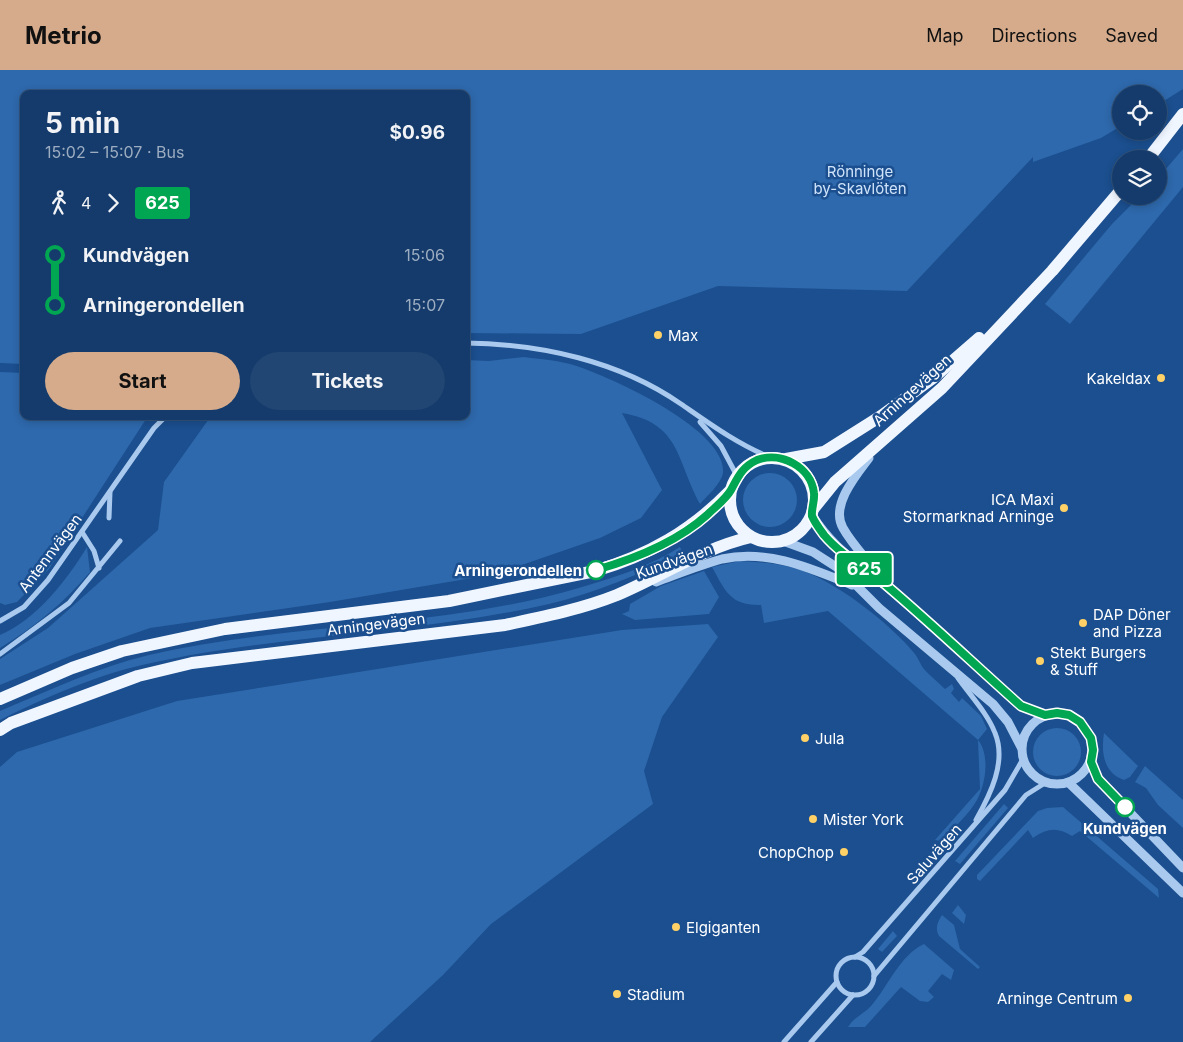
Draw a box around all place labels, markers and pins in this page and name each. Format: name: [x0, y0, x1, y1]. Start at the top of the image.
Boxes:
place label: Max: [668, 326, 698, 345]
marker: Max: [652, 329, 664, 341]
place label: Kakeldax: [1086, 369, 1151, 388]
marker: Kakeldax: [1155, 372, 1167, 384]
place label: ICA Maxi Stormarknad Arninge: [903, 490, 1054, 526]
marker: ICA Maxi Stormarknad Arninge: [1058, 502, 1070, 514]
marker: Arningerondellen: [586, 560, 606, 580]
place label: Arningerondellen: [454, 561, 582, 580]
place label: DAP Döner and Pizza: [1093, 605, 1171, 641]
marker: DAP Döner and Pizza: [1077, 617, 1089, 629]
place label: Stekt Burgers & Stuff: [1050, 643, 1146, 679]
marker: Stekt Burgers & Stuff: [1034, 655, 1046, 667]
place label: Jula: [815, 729, 845, 748]
marker: Jula: [799, 732, 811, 744]
marker: Kundvägen: [1115, 797, 1135, 817]
place label: Mister York: [823, 810, 904, 829]
marker: Mister York: [807, 813, 819, 825]
place label: Kundvägen: [1083, 819, 1167, 838]
place label: ChopChop: [758, 843, 834, 862]
marker: ChopChop: [838, 846, 850, 858]
place label: Elgiganten: [686, 918, 760, 937]
marker: Elgiganten: [670, 921, 682, 933]
place label: Stadium: [627, 985, 685, 1004]
marker: Stadium: [611, 988, 623, 1000]
place label: Arninge Centrum: [997, 989, 1118, 1008]
marker: Arninge Centrum: [1122, 992, 1134, 1004]

